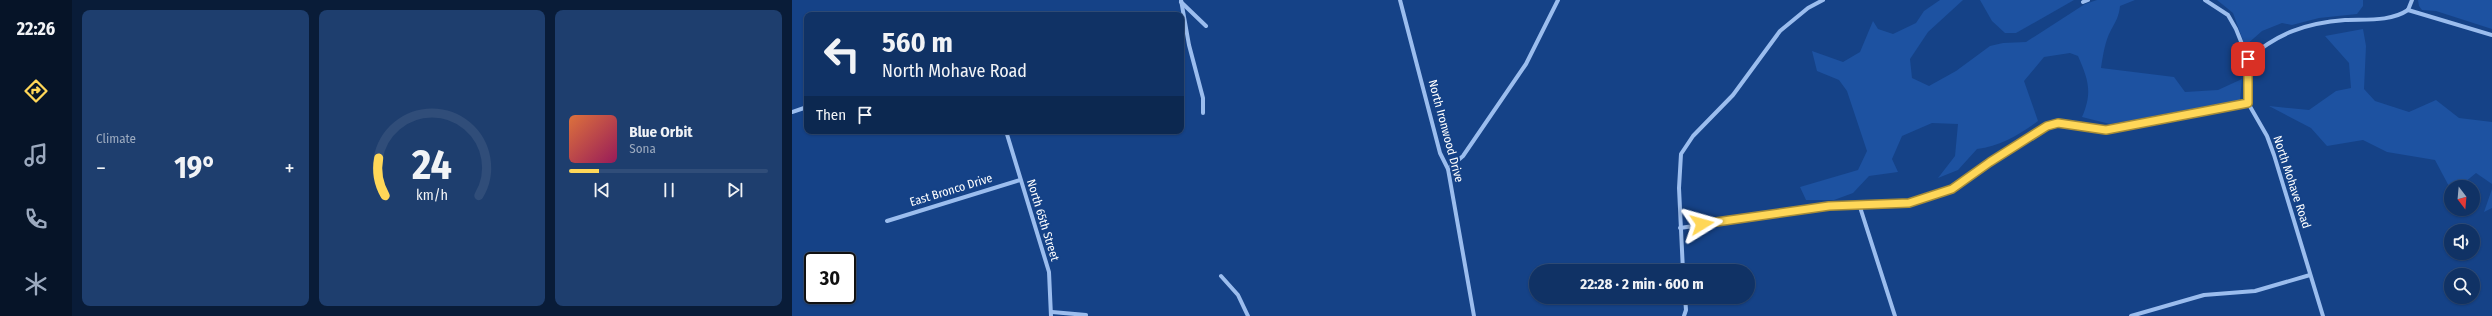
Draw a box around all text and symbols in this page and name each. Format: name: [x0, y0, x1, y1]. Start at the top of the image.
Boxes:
text: 22:26: [17, 18, 55, 40]
text: 560 m: [882, 26, 953, 59]
icon: left: [816, 28, 868, 80]
pin: [2231, 42, 2265, 76]
icon: arrive: [2237, 48, 2259, 70]
text: North Mohave Road: [882, 60, 1027, 82]
icon: directions: [22, 77, 50, 105]
street label: North Ironwood Drive: [1426, 78, 1466, 184]
icon: arrive: [854, 104, 876, 126]
text: Then: [816, 106, 846, 124]
text: Blue Orbit: [629, 123, 693, 141]
text: Climate: [96, 131, 136, 146]
street label: North Mohave Road: [2270, 134, 2314, 230]
text: 24: [411, 140, 452, 190]
icon: music: [22, 141, 50, 169]
text: Sona: [629, 141, 656, 156]
text: 19°: [174, 150, 216, 186]
text: −: [96, 155, 106, 182]
text: +: [285, 155, 295, 182]
street label: East Bronco Drive: [908, 171, 994, 209]
street label: North 65th Street: [1024, 177, 1062, 263]
icon: previous: [591, 179, 613, 201]
icon: pause: [658, 179, 680, 201]
icon: next: [724, 179, 746, 201]
north arrow: [2444, 180, 2480, 216]
map controls: [2444, 180, 2480, 304]
text: km/h: [416, 187, 448, 204]
position arrow: [1681, 203, 1723, 245]
icon: phone: [22, 205, 50, 233]
button: sound: [2444, 224, 2480, 260]
speed limit sign: 30: [804, 252, 856, 304]
button: search: [2444, 268, 2480, 304]
icon: climate: [22, 270, 50, 298]
text: 22:28 · 2 min · 600 m: [1580, 275, 1704, 293]

